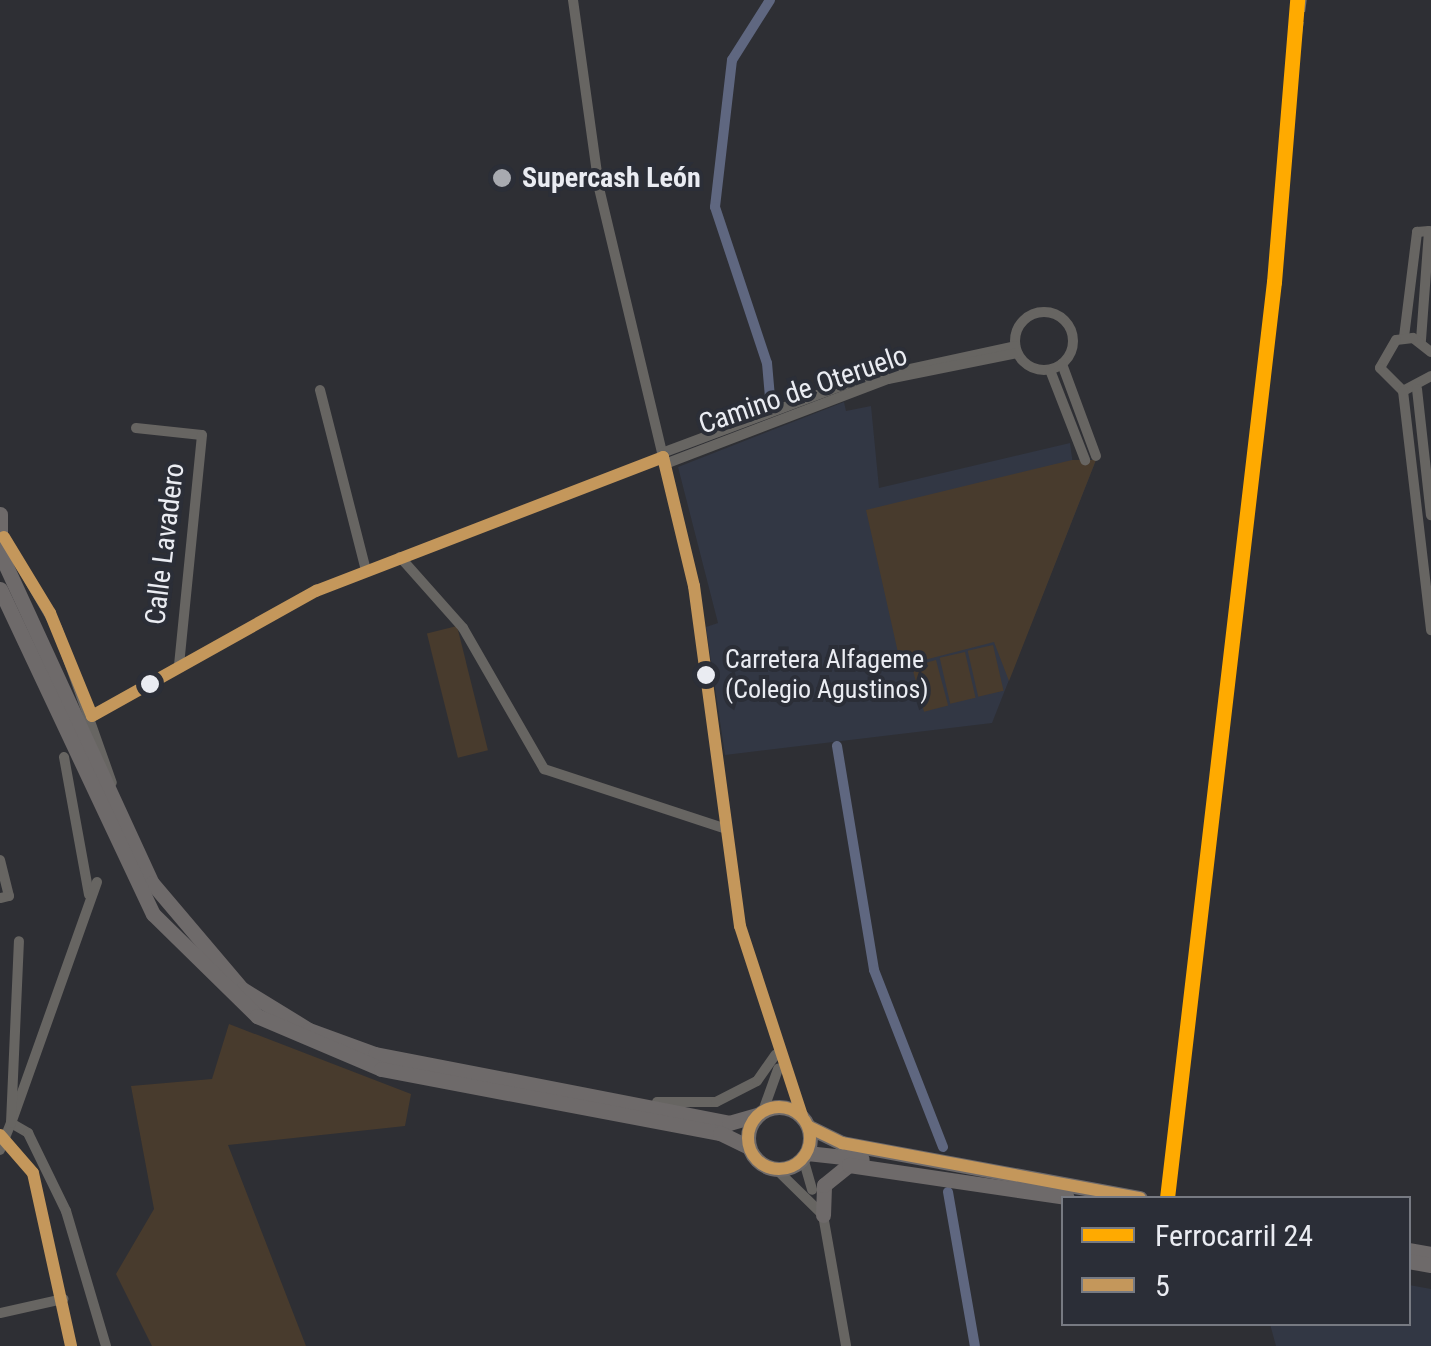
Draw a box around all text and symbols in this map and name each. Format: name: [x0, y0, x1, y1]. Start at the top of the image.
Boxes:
place label: Supercash León: [522, 161, 701, 195]
marker: Supercash León: [491, 167, 513, 189]
street label: Camino de Oteruelo: [694, 339, 912, 441]
street label: Calle Lavadero: [138, 461, 192, 627]
place label: Carretera Alfageme (Colegio Agustinos): [725, 644, 929, 706]
marker: Carretera Alfageme (Colegio Agustinos): [696, 665, 716, 685]
unlabelled marker: [140, 674, 160, 694]
legend: [1061, 1196, 1411, 1326]
text: Ferrocarril 24: [1155, 1218, 1313, 1253]
text: 5: [1155, 1268, 1170, 1303]

